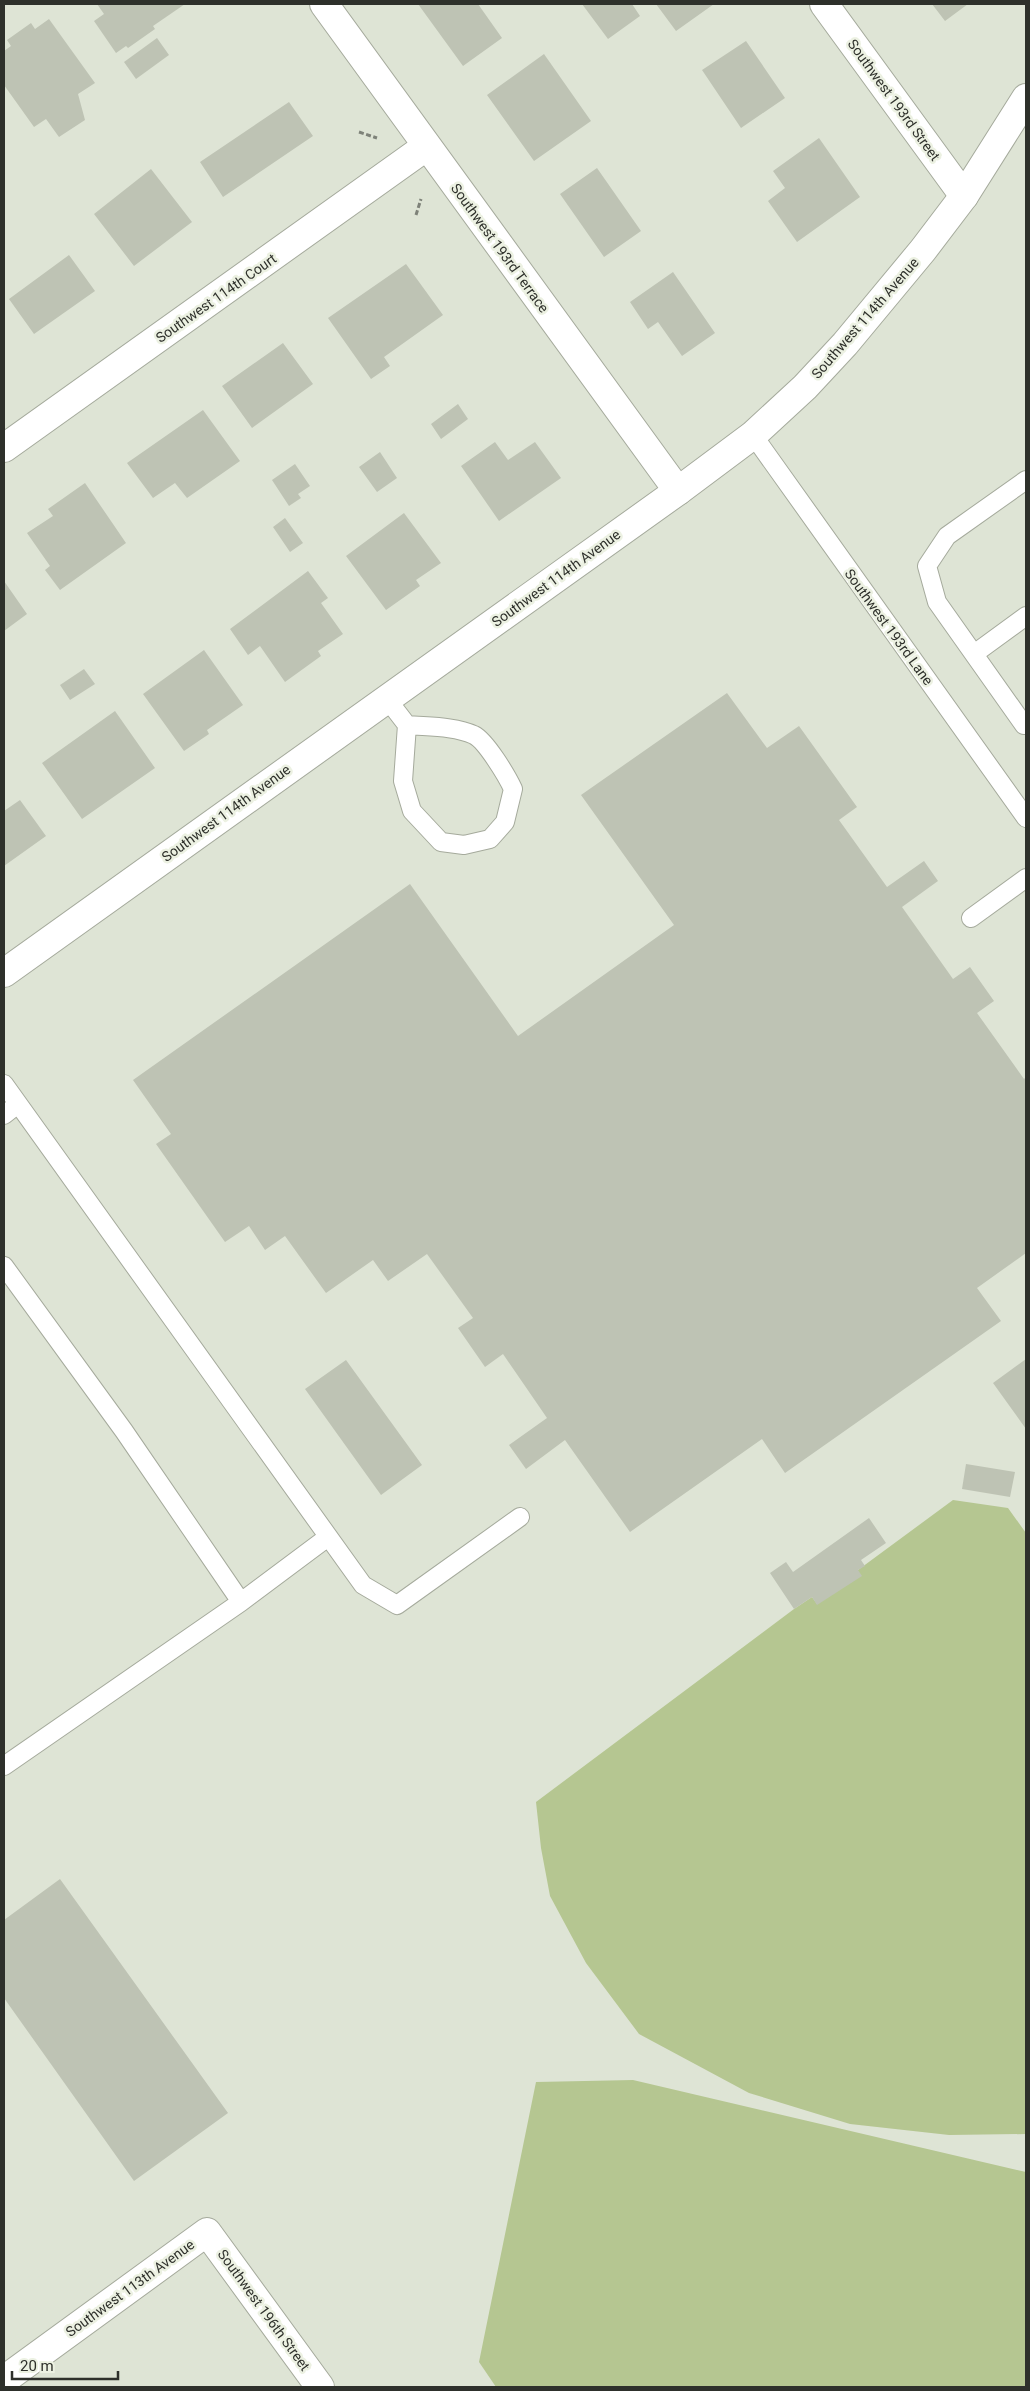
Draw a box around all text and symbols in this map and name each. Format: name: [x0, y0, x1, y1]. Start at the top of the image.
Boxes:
street label: Southwest 193rd Street: [845, 36, 944, 164]
street label: Southwest 193rd Terrace: [448, 180, 552, 316]
street label: Southwest 114th Court: [153, 250, 280, 346]
street label: Southwest 114th Avenue: [808, 254, 922, 382]
street label: Southwest 114th Avenue: [489, 526, 623, 630]
street label: Southwest 193rd Lane: [842, 566, 936, 688]
street label: Southwest 114th Avenue: [159, 761, 293, 865]
street label: Southwest 113th Avenue: [63, 2236, 197, 2340]
street label: Southwest 196th Street: [215, 2246, 314, 2374]
scale bar: [12, 2348, 119, 2380]
text: 20 m: [20, 2357, 54, 2375]

